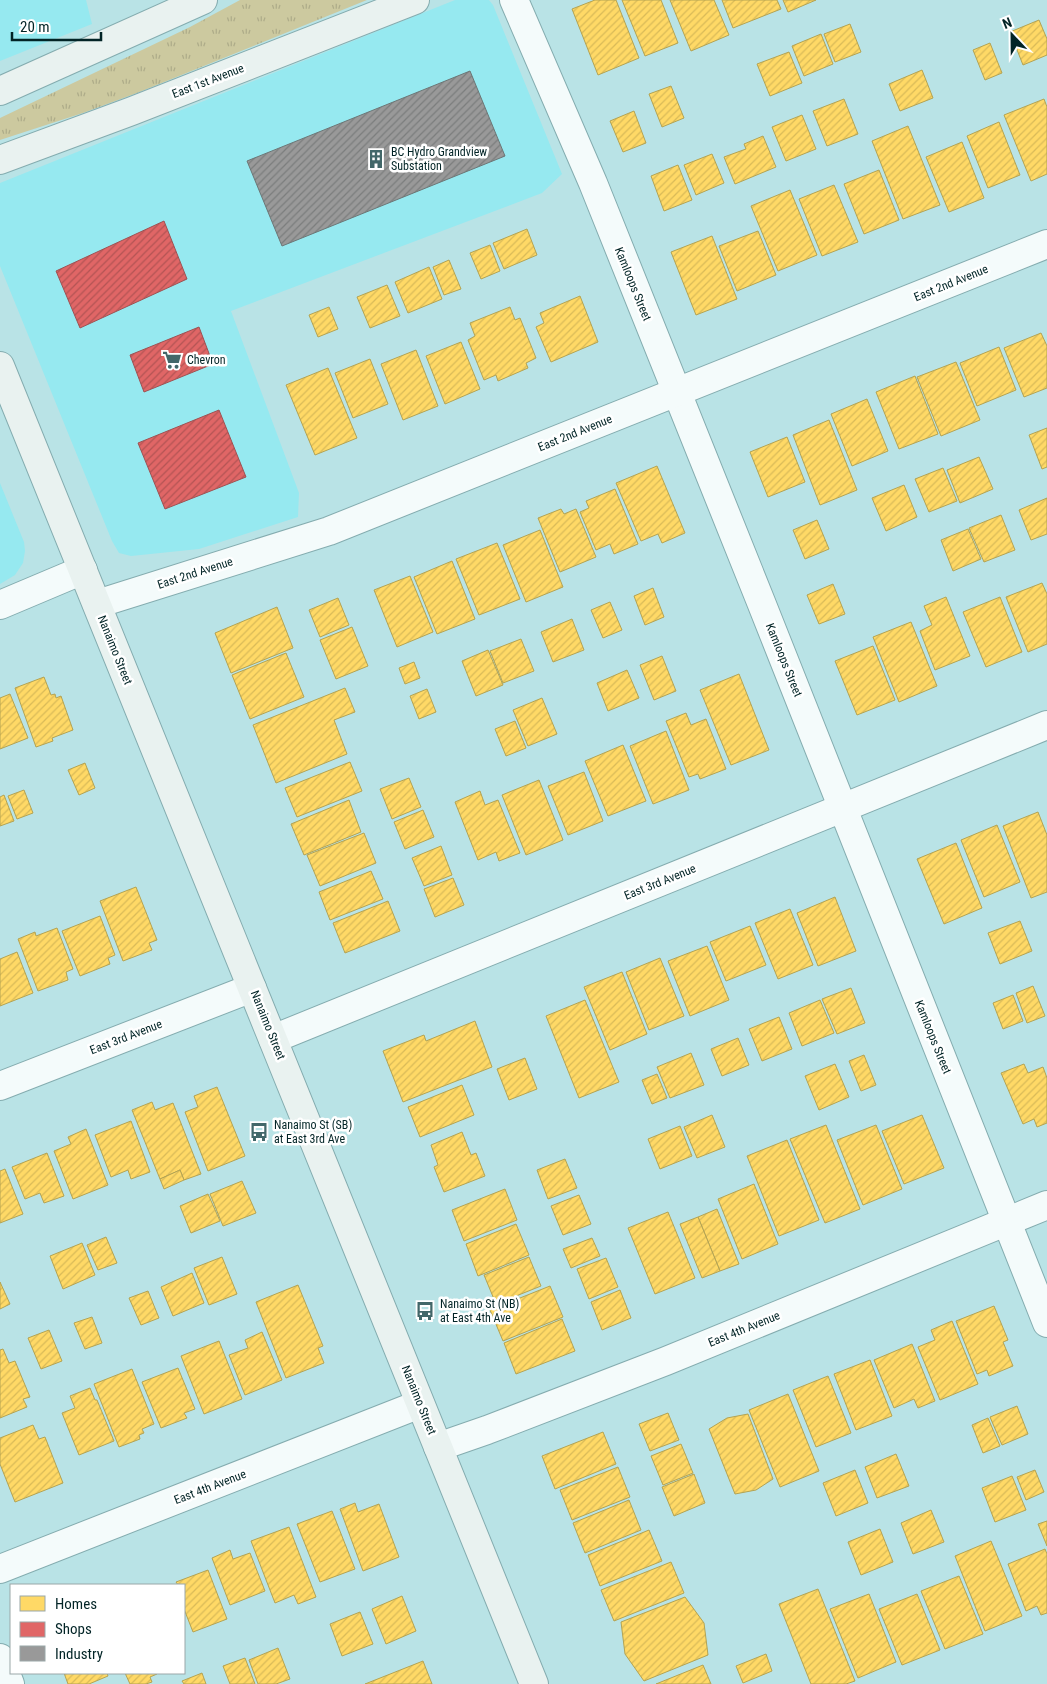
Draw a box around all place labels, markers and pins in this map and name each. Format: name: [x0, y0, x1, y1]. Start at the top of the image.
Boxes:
place label: BC Hydro Grandview Substation: [391, 145, 487, 173]
building icon: BC Hydro Grandview Substation: [365, 148, 387, 170]
supermarket icon: Chevron: [161, 349, 183, 371]
place label: Chevron: [187, 353, 226, 367]
place label: Nanaimo St (SB) at East 3rd Ave: [274, 1118, 352, 1146]
bus stop icon: Nanaimo St (SB) at East 3rd Ave: [248, 1121, 270, 1143]
place label: Nanaimo St (NB) at East 4th Ave: [440, 1297, 519, 1325]
bus stop icon: Nanaimo St (NB) at East 4th Ave: [414, 1300, 436, 1322]

